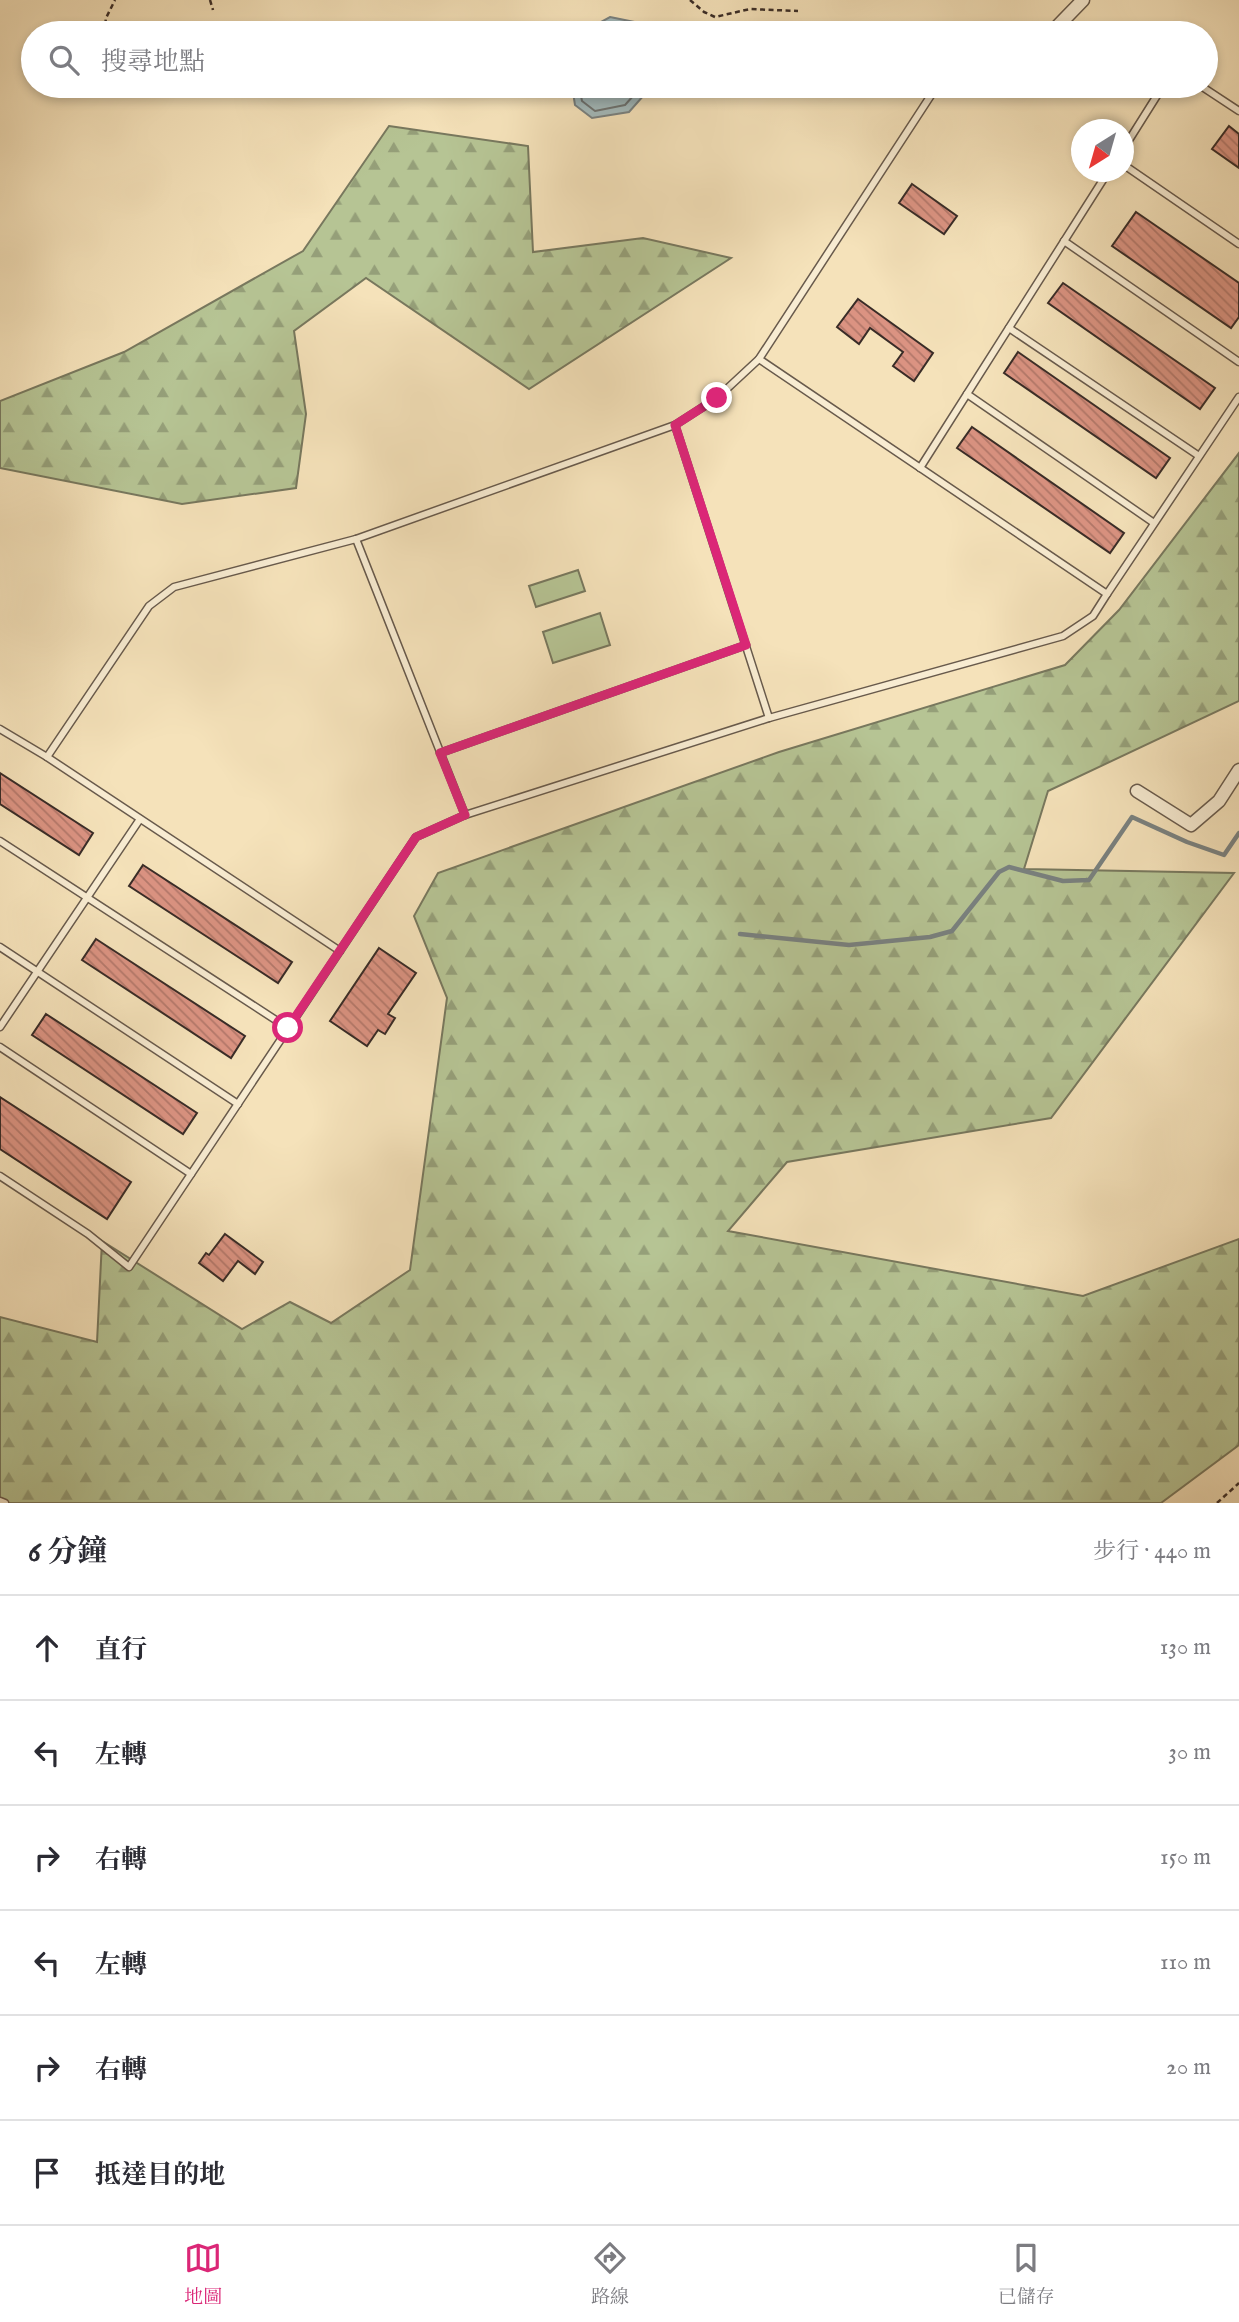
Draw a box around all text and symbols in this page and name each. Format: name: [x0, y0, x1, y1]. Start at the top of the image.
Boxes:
search box: [21, 21, 1218, 98]
icon: search: [45, 41, 83, 79]
text: 搜尋地點: [101, 46, 205, 79]
north arrow: [1071, 119, 1134, 182]
route end: [701, 382, 732, 413]
route start: [272, 1012, 303, 1043]
text: 6 分鐘: [28, 1534, 107, 1572]
text: 步行 · 440 m: [1093, 1537, 1211, 1566]
icon: ahead: [28, 1629, 66, 1667]
text: 130 m: [1160, 1633, 1211, 1662]
text: 直行: [95, 1634, 147, 1667]
icon: left: [28, 1734, 66, 1772]
text: 30 m: [1168, 1738, 1211, 1767]
text: 左轉: [95, 1739, 147, 1772]
icon: right: [28, 1839, 66, 1877]
text: 150 m: [1160, 1843, 1211, 1872]
text: 右轉: [95, 1844, 147, 1877]
icon: left: [28, 1944, 66, 1982]
text: 110 m: [1160, 1948, 1211, 1977]
text: 左轉: [95, 1949, 147, 1982]
icon: right: [28, 2049, 66, 2087]
text: 20 m: [1166, 2053, 1211, 2082]
text: 右轉: [95, 2054, 147, 2087]
icon: arrive: [28, 2154, 66, 2192]
text: 抵達目的地: [95, 2159, 225, 2192]
tab: 地圖: [184, 2239, 222, 2310]
tab: 路線: [591, 2239, 629, 2310]
tab: 已儲存: [998, 2239, 1055, 2310]

